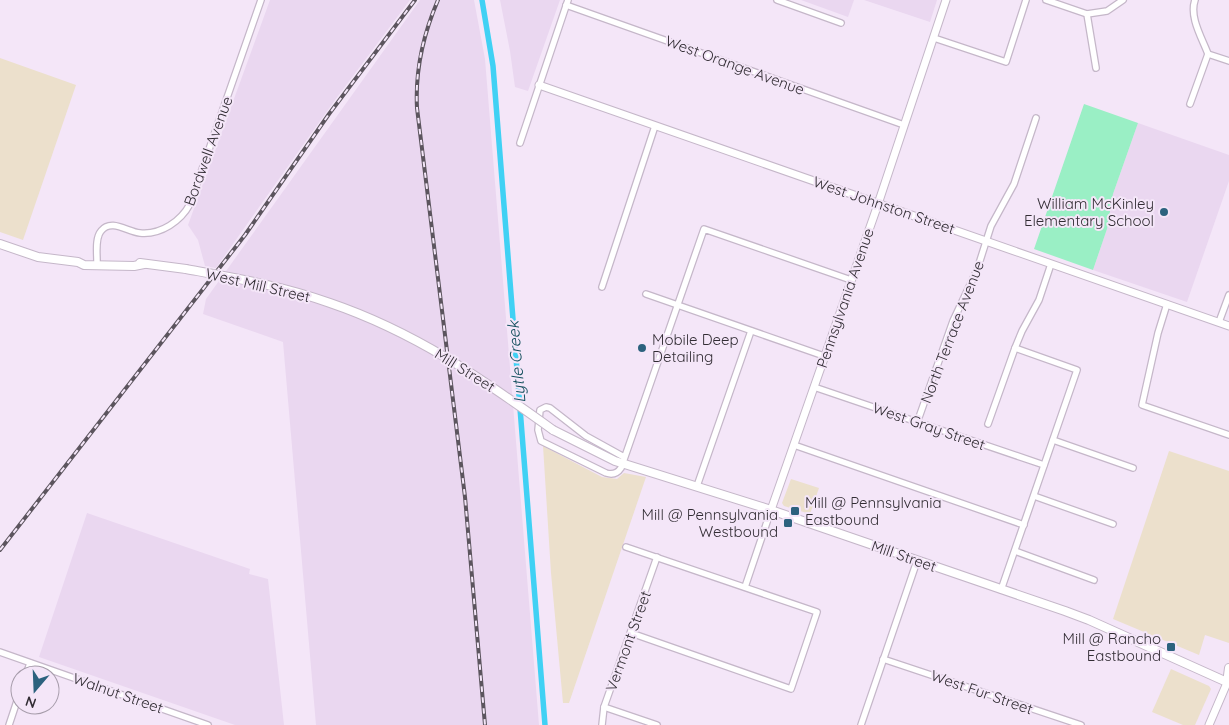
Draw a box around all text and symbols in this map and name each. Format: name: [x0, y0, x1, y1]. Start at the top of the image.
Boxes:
street label: West Orange Avenue: [663, 31, 807, 99]
street label: Bordwell Avenue: [179, 94, 237, 208]
street label: West Johnston Street: [811, 172, 957, 238]
place label: William McKinley Elementary School: [1024, 194, 1154, 230]
marker: William McKinley Elementary School: [1158, 206, 1170, 218]
street label: Pennsylvania Avenue: [812, 226, 878, 370]
street label: North Terrace Avenue: [916, 258, 988, 406]
street label: West Mill Street: [204, 264, 312, 306]
water label: Lytle Creek: [502, 319, 530, 404]
place label: Mobile Deep Detailing: [652, 330, 739, 366]
marker: Mobile Deep Detailing: [636, 342, 648, 354]
street label: Mill Street: [431, 344, 499, 396]
street label: West Gray Street: [870, 398, 988, 454]
place label: Mill @ Pennsylvania Eastbound: [805, 493, 942, 529]
place label: Mill @ Pennsylvania Westbound: [642, 505, 778, 541]
marker: Mill @ Pennsylvania Eastbound: [789, 505, 801, 517]
marker: Mill @ Pennsylvania Westbound: [782, 517, 794, 529]
street label: Mill Street: [869, 536, 939, 576]
street label: Vermont Street: [601, 588, 655, 694]
place label: Mill @ Rancho Eastbound: [1062, 629, 1161, 665]
marker: Mill @ Rancho Eastbound: [1165, 641, 1177, 653]
north arrow: [10, 665, 60, 715]
street label: West Fur Street: [928, 666, 1036, 718]
street label: Walnut Street: [70, 669, 166, 717]
text: N: [23, 692, 39, 712]

